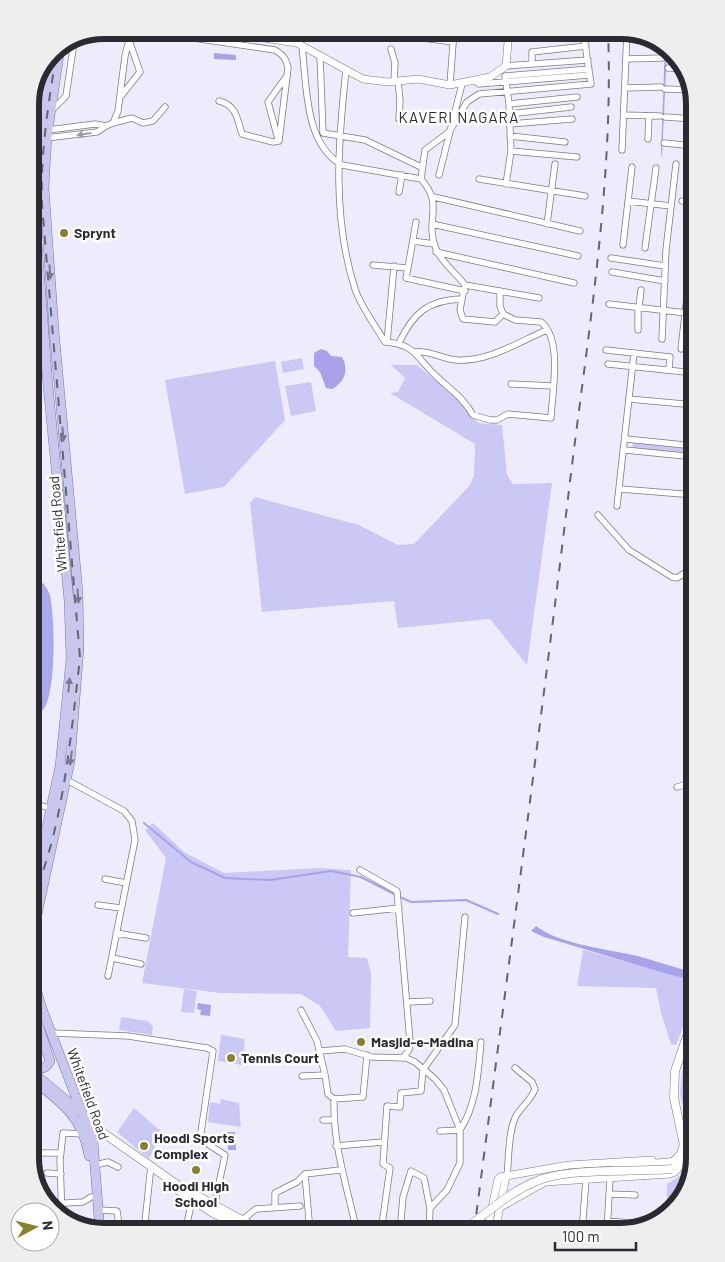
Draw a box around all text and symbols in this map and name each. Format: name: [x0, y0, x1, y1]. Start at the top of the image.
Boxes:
district label: KAVERI NAGARA: [399, 108, 519, 126]
one-way arrow: [75, 130, 91, 138]
place label: Sprynt: [74, 224, 116, 241]
marker: Sprynt: [58, 227, 70, 239]
one-way arrow: [46, 264, 54, 280]
one-way arrow: [60, 426, 68, 442]
street label: Whitefield Road: [45, 475, 70, 573]
one-way arrow: [75, 588, 83, 604]
one-way arrow: [65, 677, 73, 693]
one-way arrow: [67, 750, 75, 766]
place label: Masjid-e-Madina: [371, 1033, 474, 1050]
marker: Masjid-e-Madina: [355, 1036, 367, 1048]
street label: Whitefield Road: [64, 1046, 113, 1142]
place label: Tennis Court: [241, 1049, 319, 1066]
marker: Tennis Court: [225, 1052, 237, 1064]
place label: Hoodi Sports Complex: [154, 1129, 235, 1162]
marker: Hoodi Sports Complex: [138, 1140, 150, 1152]
marker: Hoodi High School: [190, 1164, 202, 1176]
place label: Hoodi High School: [163, 1177, 229, 1210]
north arrow: [10, 1202, 60, 1252]
text: N: [39, 1220, 57, 1231]
scale bar: [555, 1220, 636, 1252]
text: 100 m: [562, 1227, 600, 1245]

